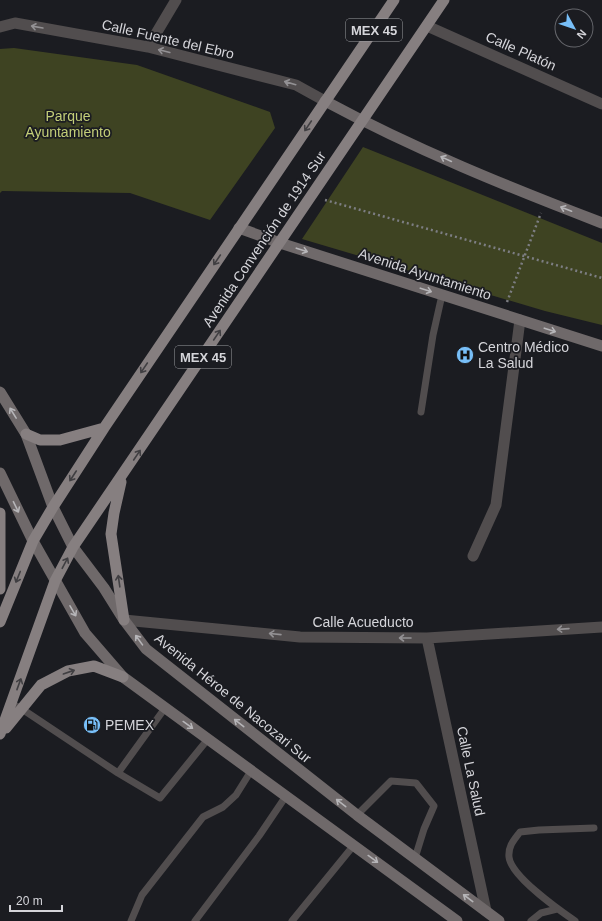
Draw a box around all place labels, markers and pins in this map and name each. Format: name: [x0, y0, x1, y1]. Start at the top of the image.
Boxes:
place label: Centro Médico La Salud: [478, 339, 569, 371]
hospital icon: Centro Médico La Salud: [455, 345, 475, 365]
fuel station icon: PEMEX: [82, 715, 102, 735]
place label: PEMEX: [105, 717, 155, 733]

